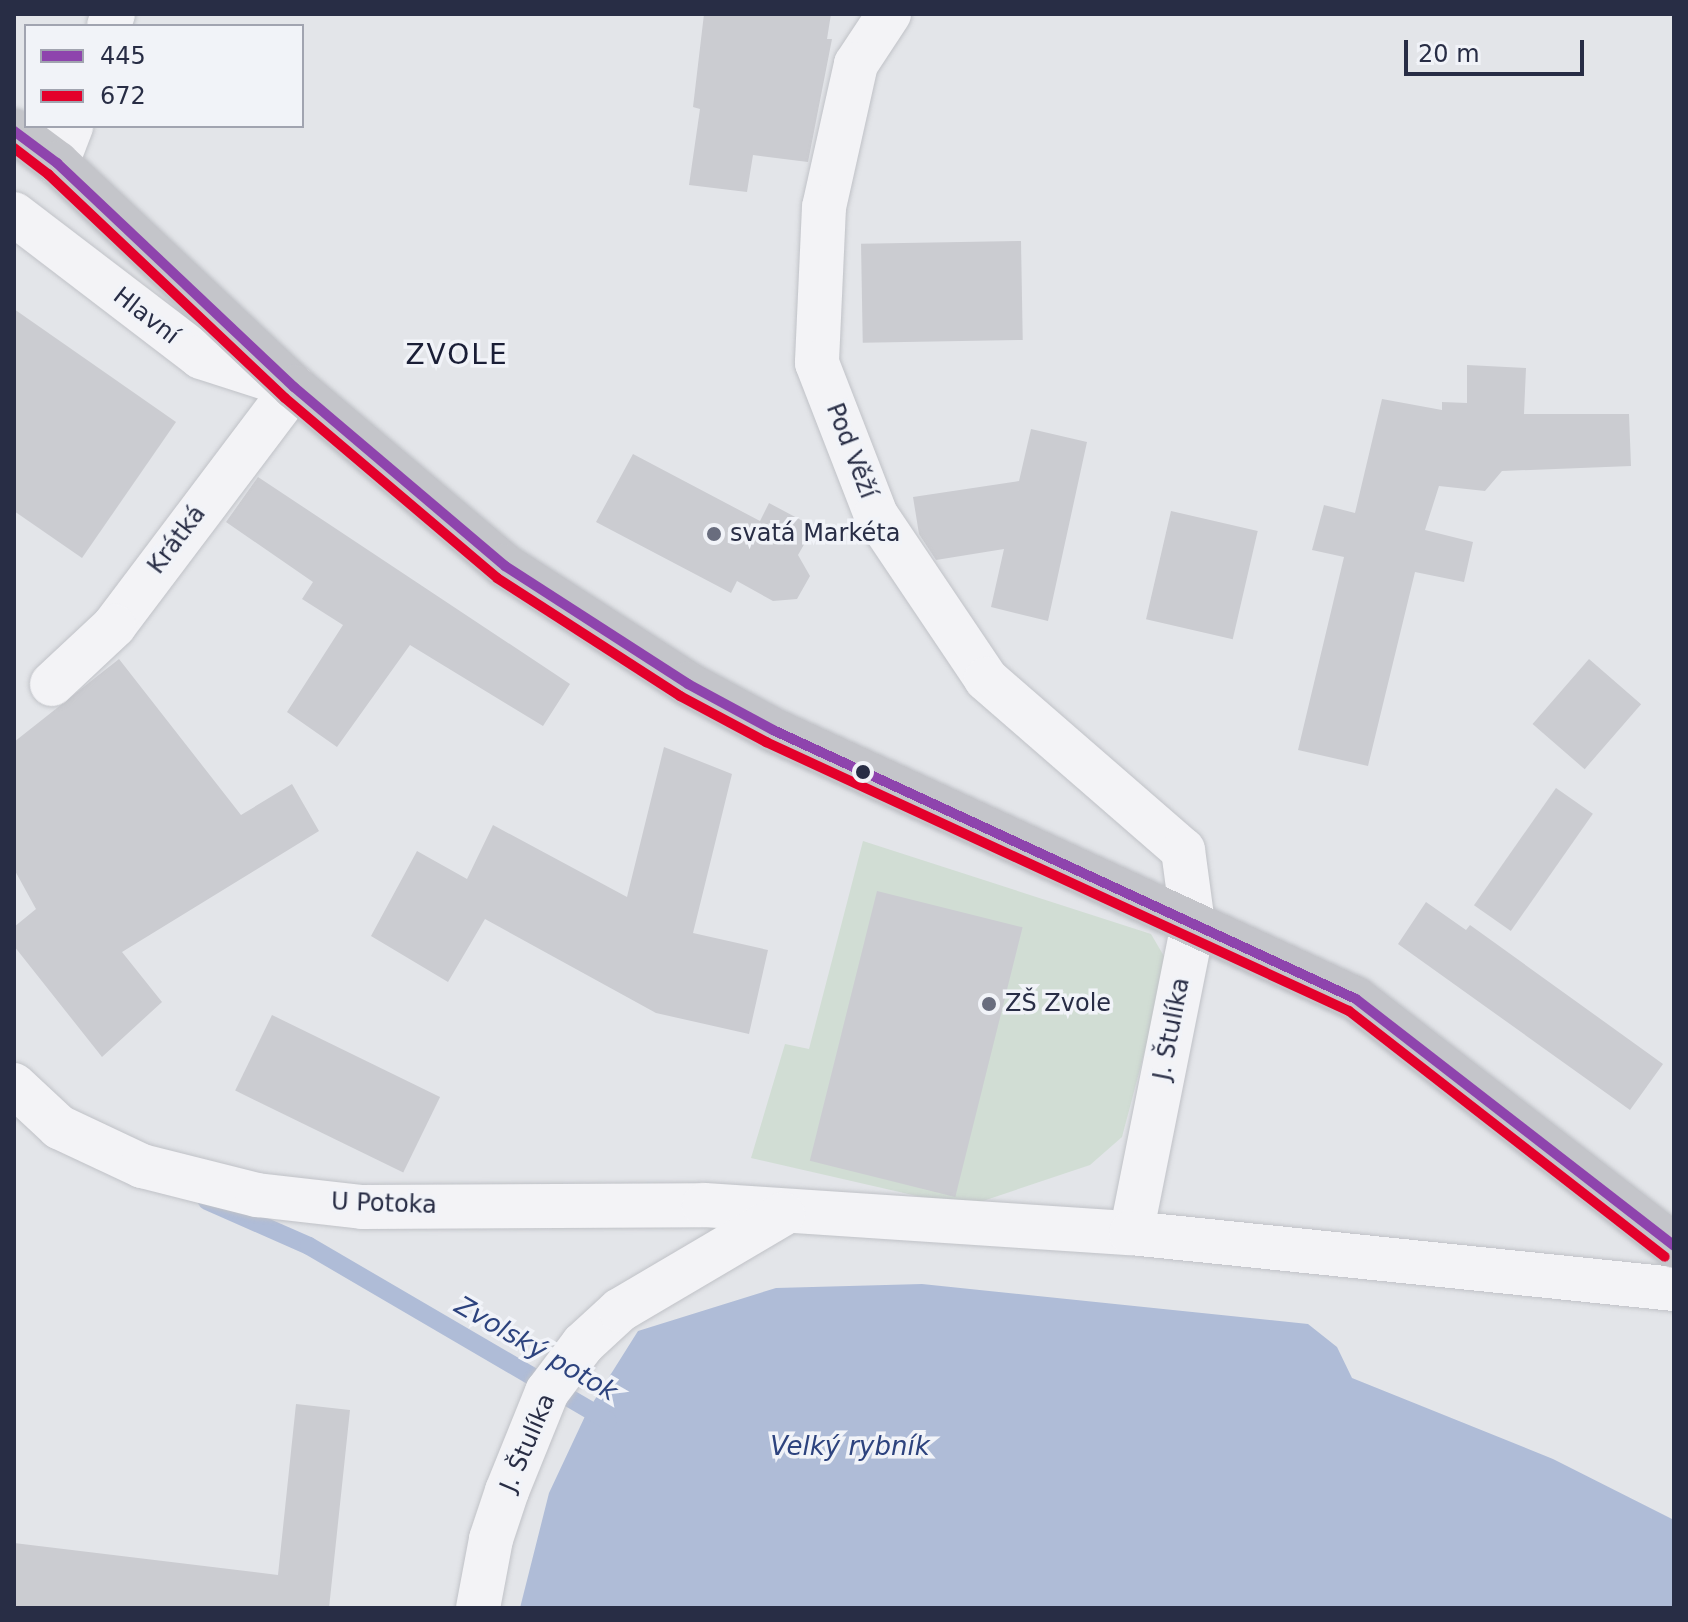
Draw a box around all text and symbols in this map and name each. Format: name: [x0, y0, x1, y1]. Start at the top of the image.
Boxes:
legend: [24, 24, 304, 128]
scale bar: [1408, 24, 1588, 74]
text: 20 m: [1418, 40, 1480, 68]
text: 445: [100, 42, 146, 70]
text: 672: [100, 82, 146, 110]
street label: Hlavní: [107, 281, 185, 351]
district label: ZVOLE: [405, 338, 509, 372]
street label: Pod Věží: [820, 399, 882, 503]
street label: Krátká: [142, 500, 212, 580]
place label: svatá Markéta: [730, 520, 900, 548]
marker: svatá Markéta: [705, 525, 723, 543]
unlabelled marker: [855, 764, 871, 780]
street label: J. Štulíka: [1148, 975, 1196, 1083]
place label: ZŠ Zvole: [1005, 990, 1111, 1018]
marker: ZŠ Zvole: [980, 995, 998, 1013]
street label: U Potoka: [331, 1188, 437, 1220]
water label: Zvolský potok: [449, 1290, 623, 1408]
street label: J. Štulíka: [494, 1390, 562, 1496]
water label: Velký rybník: [770, 1431, 930, 1463]

